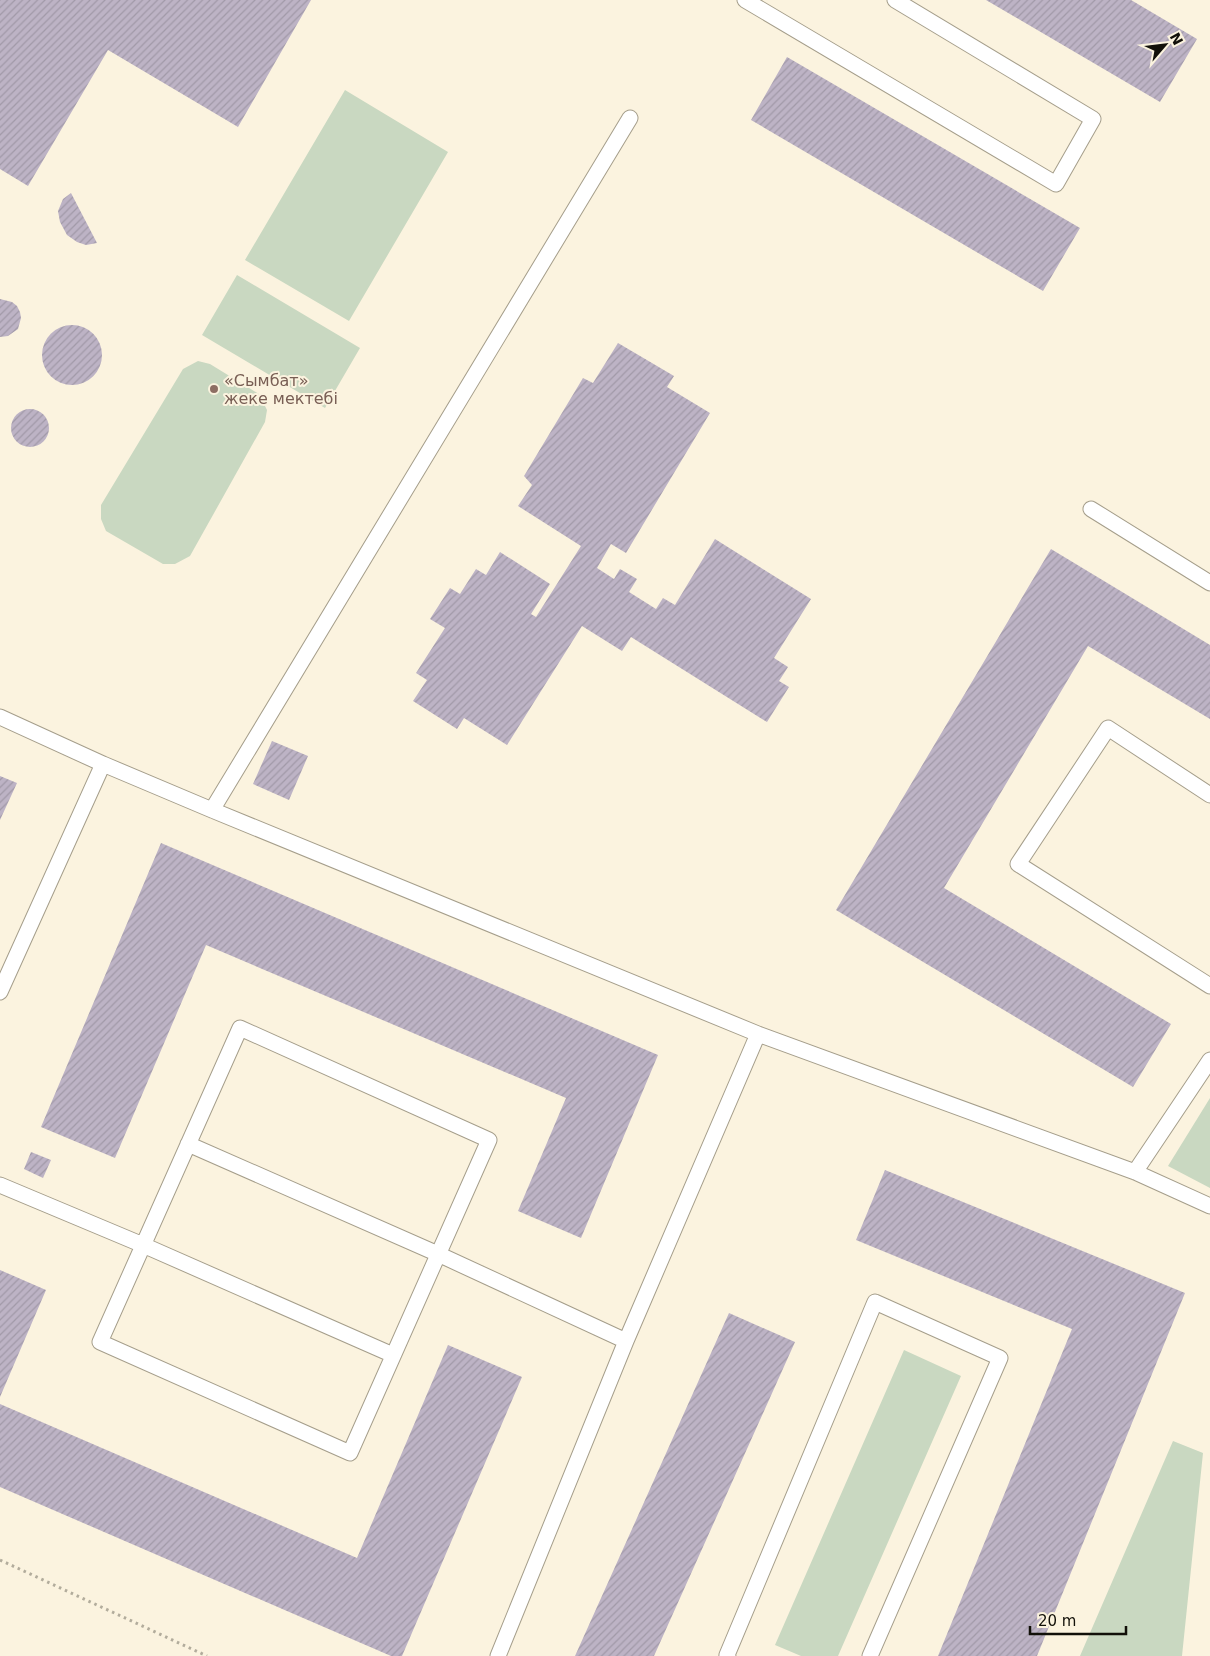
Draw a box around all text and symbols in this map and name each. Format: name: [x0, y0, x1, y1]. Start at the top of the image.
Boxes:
north arrow: [1140, 20, 1190, 70]
text: N: [1167, 30, 1186, 48]
place label: «Сымбат» жеке мектебі: [224, 371, 338, 408]
marker: «Сымбат» жеке мектебі: [208, 383, 220, 395]
scale bar: [1030, 1604, 1126, 1636]
text: 20 m: [1038, 1612, 1076, 1630]

